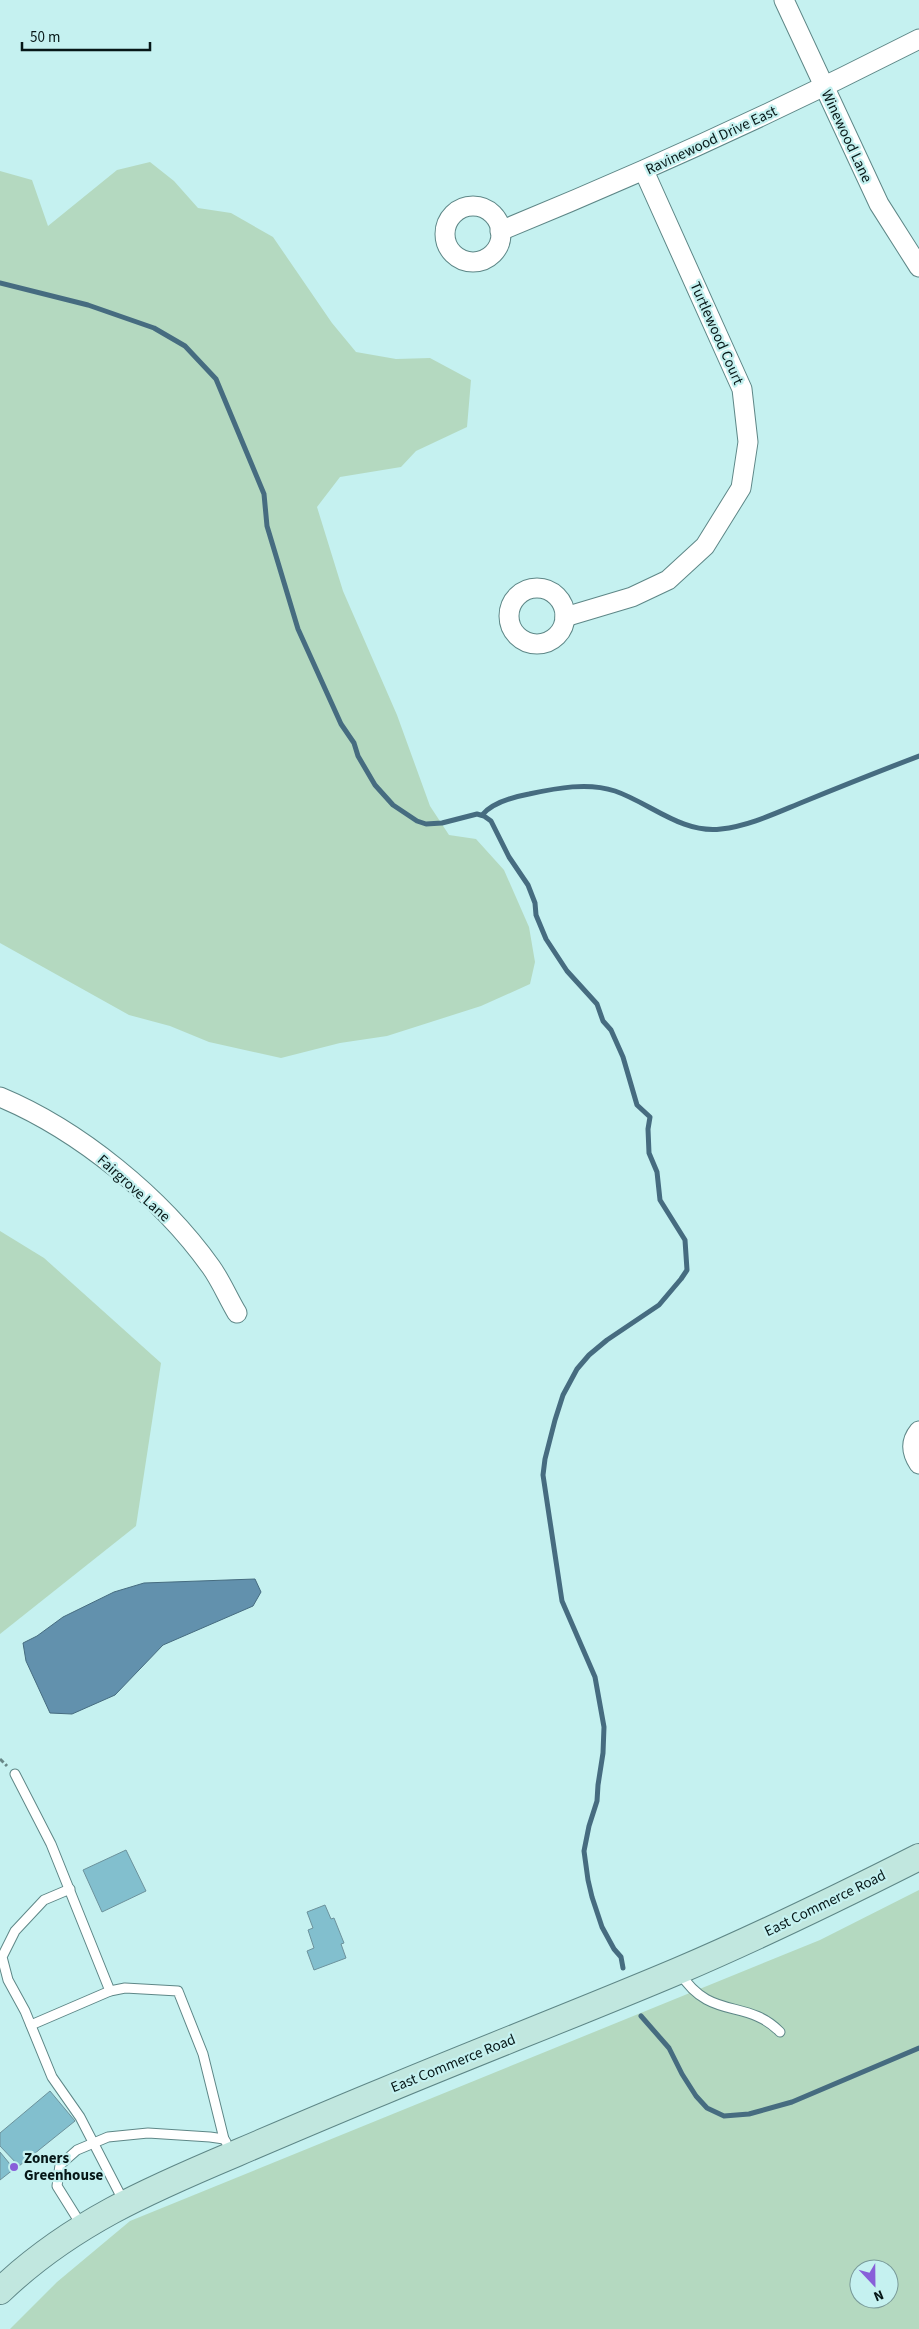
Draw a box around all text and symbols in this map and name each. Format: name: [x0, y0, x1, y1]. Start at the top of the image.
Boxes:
scale bar: [22, 20, 150, 52]
text: 50 m: [30, 27, 60, 48]
street label: Winewood Lane: [816, 86, 877, 186]
street label: Ravinewood Drive East: [642, 101, 780, 180]
street label: Turtlewood Court: [684, 278, 749, 388]
street label: Fairgrove Lane: [93, 1150, 175, 1227]
street label: East Commerce Road: [761, 1865, 889, 1942]
street label: East Commerce Road: [388, 2029, 519, 2098]
place label: Zoners Greenhouse: [24, 2148, 104, 2186]
marker: Zoners Greenhouse: [8, 2161, 20, 2173]
north arrow: [849, 2259, 899, 2309]
text: N: [870, 2284, 887, 2306]

